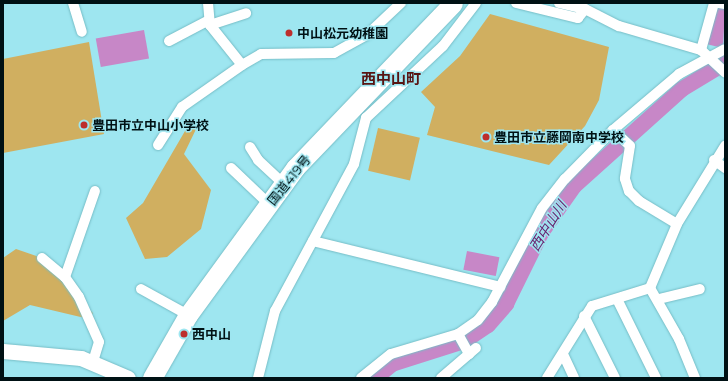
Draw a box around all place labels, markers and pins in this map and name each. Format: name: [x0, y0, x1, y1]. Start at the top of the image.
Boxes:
place label: 中山松元幼稚園: [297, 25, 388, 41]
marker: 中山松元幼稚園: [284, 28, 294, 38]
place label: 豊田市立中山小学校: [92, 117, 209, 133]
marker: 豊田市立中山小学校: [79, 120, 89, 130]
place label: 豊田市立藤岡南中学校: [494, 129, 624, 145]
marker: 豊田市立藤岡南中学校: [481, 132, 491, 142]
place label: 西中山: [192, 326, 231, 342]
marker: 西中山: [179, 329, 189, 339]

